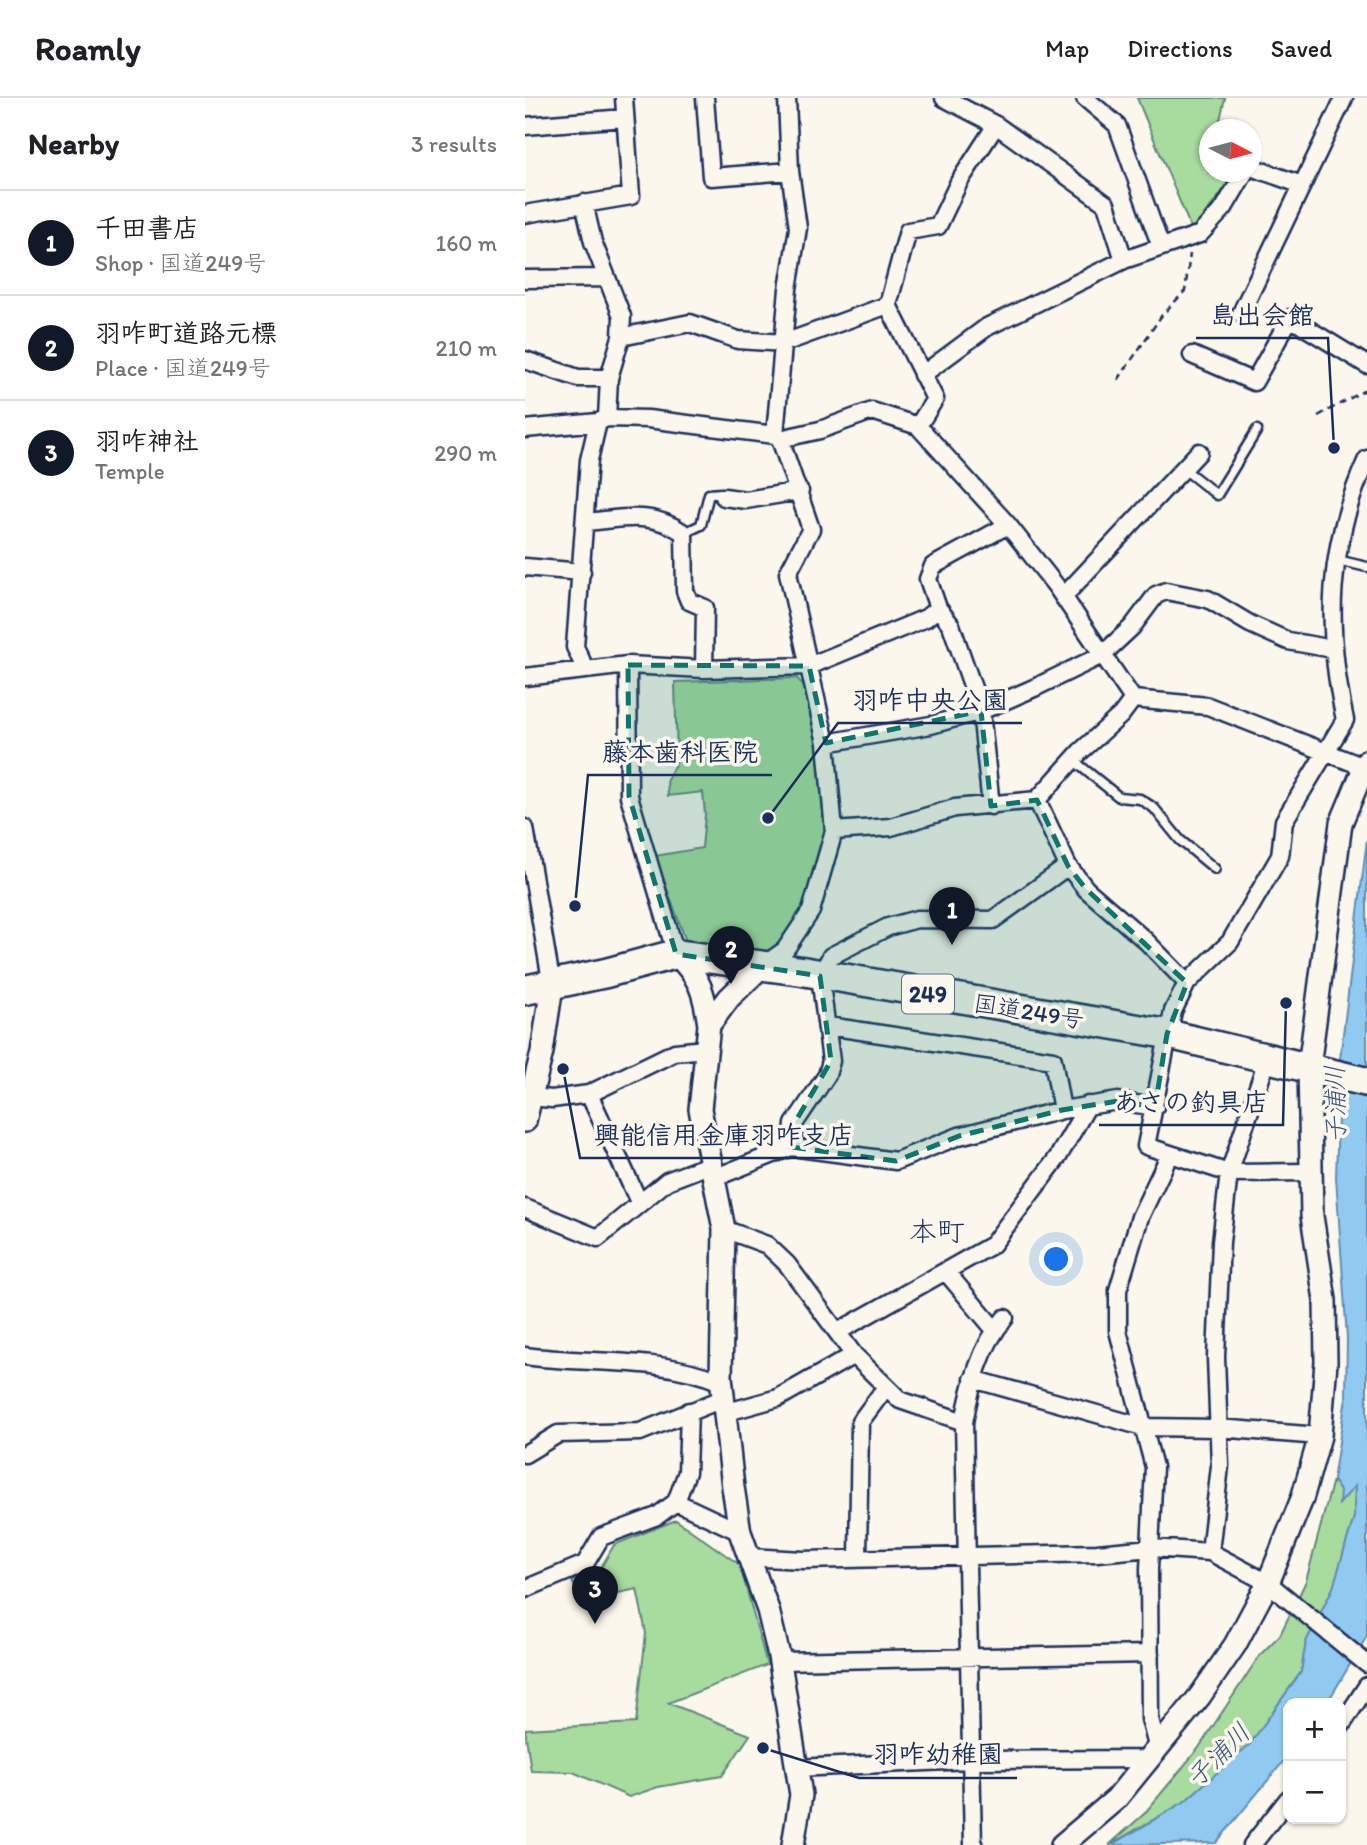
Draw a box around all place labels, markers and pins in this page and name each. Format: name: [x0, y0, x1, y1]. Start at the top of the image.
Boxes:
callout: 島出会館: [1196, 291, 1328, 338]
callout: 羽咋中央公園: [838, 676, 1022, 723]
callout: 藤本歯科医院: [588, 728, 772, 775]
pin: 1: [929, 887, 975, 945]
pin: 2: [708, 926, 754, 984]
callout: あさの釣具店: [1099, 1078, 1283, 1125]
callout: 興能信用金庫羽咋支店: [580, 1111, 868, 1158]
pin: 3: [572, 1566, 618, 1624]
callout: 羽咋幼稚園: [859, 1731, 1017, 1778]

